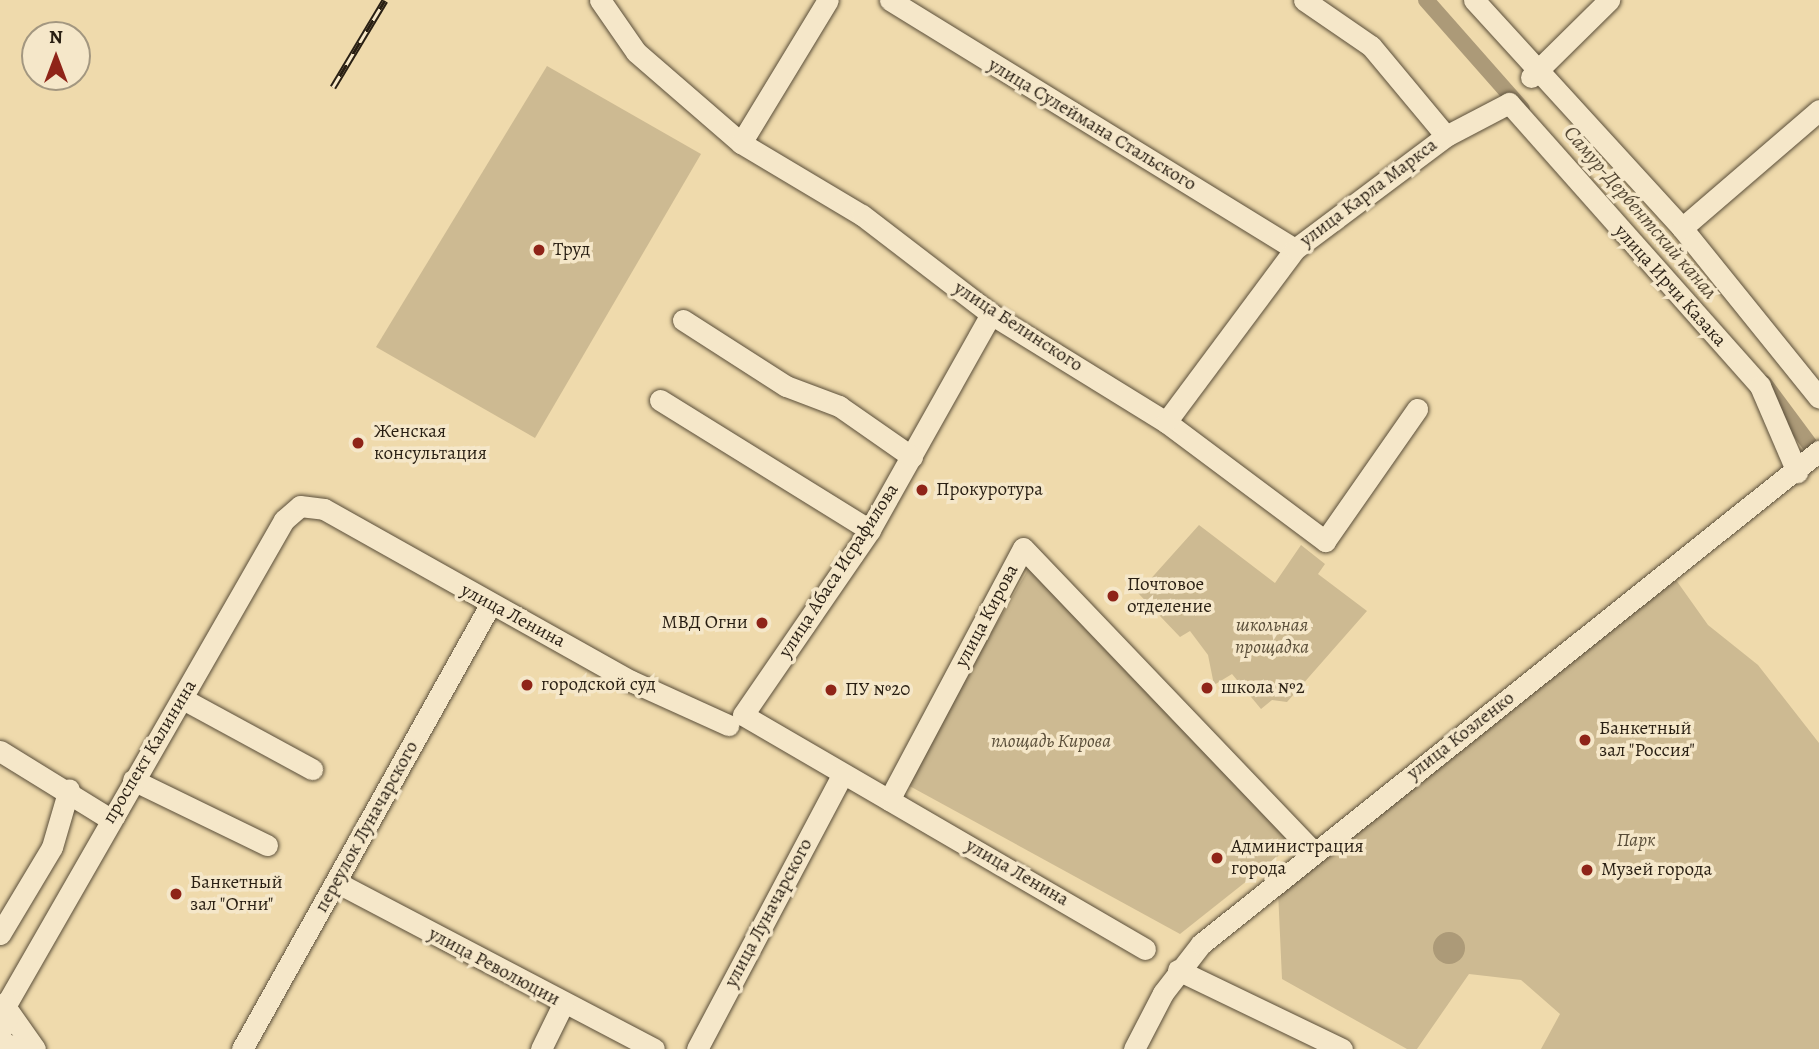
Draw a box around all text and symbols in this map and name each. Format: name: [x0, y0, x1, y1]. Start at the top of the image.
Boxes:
north arrow: [21, 21, 91, 91]
text: N: [49, 24, 63, 50]
street label: улица Сулеймана Стальского: [984, 54, 1200, 196]
water label: Самур-Дербентский канал: [1559, 120, 1723, 304]
street label: улица Карла Маркса: [1296, 134, 1442, 252]
street label: улица Ирчи Казака: [1609, 220, 1731, 352]
place label: Труд: [553, 239, 590, 261]
marker: Труд: [531, 242, 547, 258]
street label: улица Белинского: [949, 277, 1087, 377]
place label: Женская консультация: [374, 421, 487, 465]
marker: Женская консультация: [348, 433, 368, 453]
place label: Прокуротура: [936, 479, 1043, 501]
street label: улица Абаса Исрафилова: [774, 480, 904, 662]
marker: Прокуротура: [914, 482, 930, 498]
street label: улица Кирова: [950, 561, 1024, 671]
place label: Почтовое отделение: [1127, 574, 1212, 618]
street label: улица Ленина: [457, 579, 569, 653]
marker: Почтовое отделение: [1105, 588, 1121, 604]
place label: МВД Огни: [661, 612, 748, 634]
marker: МВД Огни: [754, 615, 770, 631]
park label: школьная прощадка: [1235, 615, 1309, 659]
place label: городской суд: [541, 674, 656, 696]
street label: проспект Калинина: [98, 676, 202, 828]
marker: городской суд: [519, 677, 535, 693]
place label: школа №2: [1221, 677, 1305, 699]
place label: ПУ №20: [845, 679, 910, 701]
marker: школа №2: [1199, 680, 1215, 696]
marker: ПУ №20: [823, 682, 839, 698]
street label: улица Козленко: [1403, 687, 1519, 785]
place label: Банкетный зал "Россия": [1599, 718, 1695, 762]
park label: площадь Кирова: [991, 731, 1111, 753]
marker: Банкетный зал "Россия": [1577, 732, 1593, 748]
street label: переулок Луначарского: [310, 737, 424, 917]
park label: Парк: [1616, 830, 1656, 852]
street label: улица Ленина: [962, 834, 1072, 912]
street label: улица Луначарского: [720, 835, 818, 991]
place label: Администрация города: [1231, 836, 1364, 880]
marker: Администрация города: [1209, 850, 1225, 866]
place label: Музей города: [1601, 859, 1712, 881]
marker: Музей города: [1579, 862, 1595, 878]
place label: Банкетный зал "Огни": [190, 872, 283, 916]
marker: Банкетный зал "Огни": [168, 886, 184, 902]
street label: улица Революции: [424, 923, 564, 1011]

